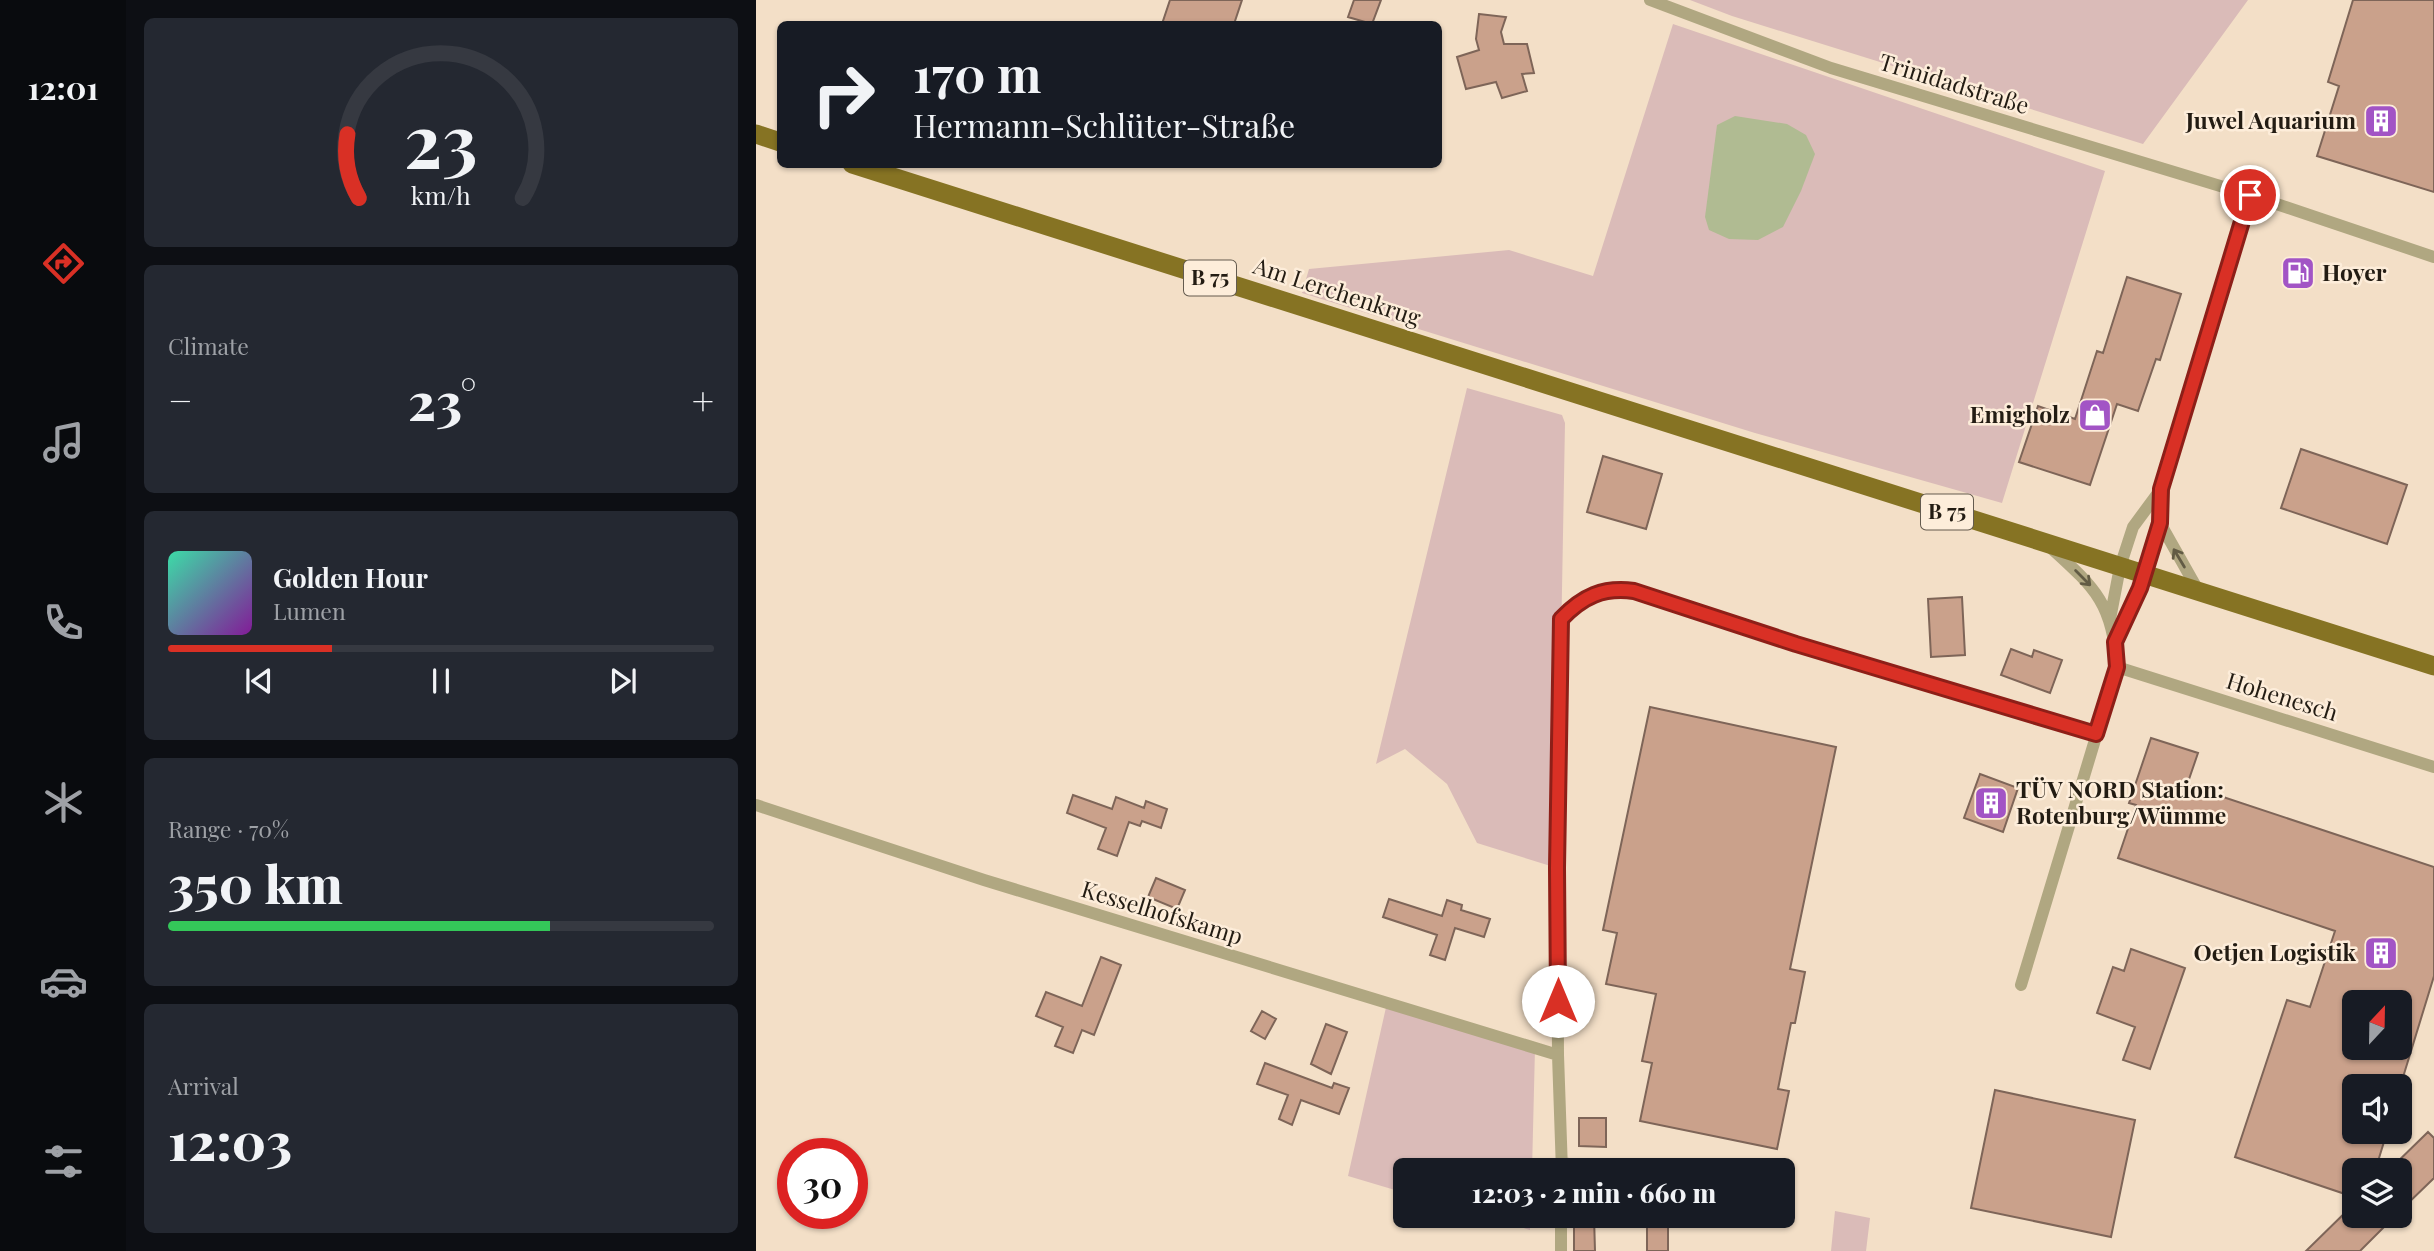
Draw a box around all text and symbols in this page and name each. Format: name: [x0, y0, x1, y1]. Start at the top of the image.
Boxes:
text: 170 m: [913, 40, 1041, 105]
street label: Trinidadstraße: [1876, 45, 2033, 120]
icon: right: [798, 49, 889, 140]
text: 12:01: [27, 65, 99, 108]
text: 23: [404, 90, 478, 187]
building icon: Juwel Aquarium: [2362, 102, 2400, 140]
text: Hermann-Schlüter-Straße: [913, 103, 1295, 146]
place label: Juwel Aquarium: [2185, 104, 2356, 135]
pin: [2220, 165, 2280, 225]
icon: arrive: [2231, 176, 2269, 214]
text: km/h: [411, 178, 471, 211]
icon: directions: [39, 239, 88, 288]
street label: Am Lerchenkrug: [1249, 249, 1425, 332]
fuel station icon: Hoyer: [2279, 254, 2317, 292]
place label: Hoyer: [2322, 256, 2387, 287]
road number: B 75: [1184, 260, 1236, 296]
text: Climate: [168, 330, 249, 361]
text: 23°: [408, 365, 476, 434]
text: −: [168, 374, 193, 425]
text: +: [692, 374, 714, 425]
shop icon: Emigholz: [2076, 396, 2114, 434]
place label: Emigholz: [1970, 398, 2070, 429]
icon: music: [39, 418, 88, 467]
road number: B 75: [1921, 494, 1973, 530]
one-way arrow: [2172, 549, 2186, 569]
text: Golden Hour: [273, 560, 428, 595]
one-way arrow: [2074, 570, 2091, 587]
text: Lumen: [273, 595, 346, 626]
icon: phone: [39, 598, 88, 647]
icon: previous: [240, 662, 278, 700]
icon: pause: [422, 662, 460, 700]
icon: next: [604, 662, 642, 700]
street label: Hohenesch: [2223, 664, 2342, 727]
place label: TÜV NORD Station: Rotenburg/Wümme: [2016, 773, 2226, 830]
icon: climate: [39, 778, 88, 827]
building icon: TÜV NORD Station: Rotenburg/Wümme: [1972, 784, 2010, 822]
text: Range · 70%: [168, 813, 289, 844]
text: 350 km: [168, 848, 343, 917]
street label: Kesselhofskamp: [1078, 872, 1247, 951]
building icon: Oetjen Logistik: [2362, 934, 2400, 972]
place label: Oetjen Logistik: [2194, 936, 2357, 967]
icon: car: [39, 957, 88, 1006]
position arrow: [1521, 964, 1595, 1038]
north arrow: [2342, 990, 2412, 1060]
map controls: [2342, 990, 2412, 1228]
text: Arrival: [168, 1070, 239, 1101]
button: sound: [2342, 1074, 2412, 1144]
text: 12:03: [168, 1105, 292, 1174]
icon: filters: [39, 1137, 88, 1186]
speed limit sign: 30: [777, 1138, 868, 1229]
button: layers: [2342, 1158, 2412, 1228]
text: 12:03 · 2 min · 660 m: [1472, 1175, 1716, 1210]

